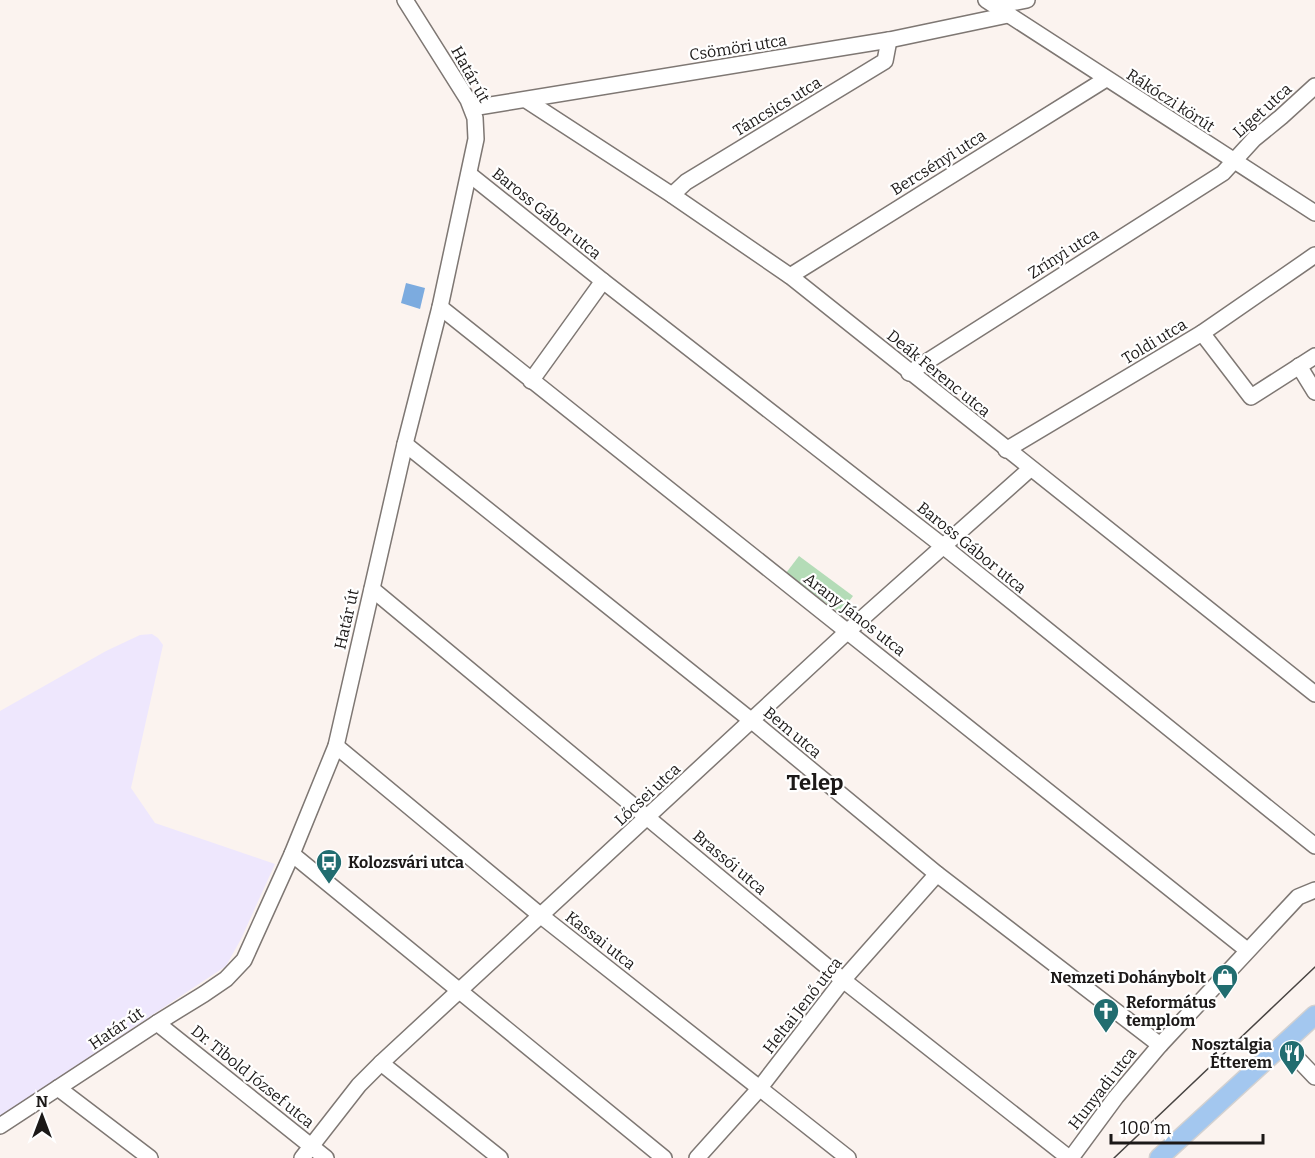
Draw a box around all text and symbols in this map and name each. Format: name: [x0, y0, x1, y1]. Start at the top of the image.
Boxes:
street label: Csömöri utca: [688, 30, 788, 65]
street label: Határ út: [447, 43, 494, 106]
street label: Rákóczi körút: [1123, 65, 1218, 136]
street label: Táncsics utca: [730, 73, 825, 140]
street label: Liget utca: [1229, 79, 1296, 142]
street label: Bercsényi utca: [887, 126, 989, 199]
street label: Baross Gábor utca: [488, 164, 605, 263]
street label: Zrínyi utca: [1025, 224, 1102, 283]
street label: Toldi utca: [1119, 315, 1190, 368]
street label: Deák Ferenc utca: [883, 326, 994, 421]
street label: Baross Gábor utca: [913, 498, 1030, 597]
street label: Arany János utca: [800, 569, 909, 660]
street label: Határ út: [330, 587, 363, 651]
street label: Bem utca: [760, 703, 826, 762]
street label: Lőcsei utca: [611, 759, 684, 829]
district label: Telep: [787, 769, 843, 796]
street label: Brassói utca: [689, 826, 770, 899]
bus stop icon: Kolozsvári utca: [314, 847, 344, 885]
place label: Kolozsvári utca: [348, 853, 464, 872]
street label: Kassai utca: [562, 907, 640, 974]
street label: Heltai Jenő utca: [759, 953, 846, 1057]
shop icon: Nemzeti Dohánybolt: [1210, 962, 1240, 1000]
place label: Nemzeti Dohánybolt: [1050, 968, 1207, 987]
place label: Református templom: [1126, 993, 1216, 1030]
church icon: Református templom: [1091, 996, 1121, 1034]
street label: Határ út: [85, 1003, 147, 1054]
street label: Dr. Tibold József utca: [187, 1021, 318, 1132]
place label: Nosztalgia Étterem: [1191, 1035, 1273, 1072]
restaurant icon: Nosztalgia Étterem: [1277, 1038, 1307, 1076]
street label: Hunyadi utca: [1064, 1043, 1140, 1133]
north arrow: [12, 1086, 72, 1146]
text: N: [36, 1092, 48, 1111]
scale bar: [1111, 1107, 1262, 1145]
text: 100 m: [1120, 1117, 1171, 1139]

